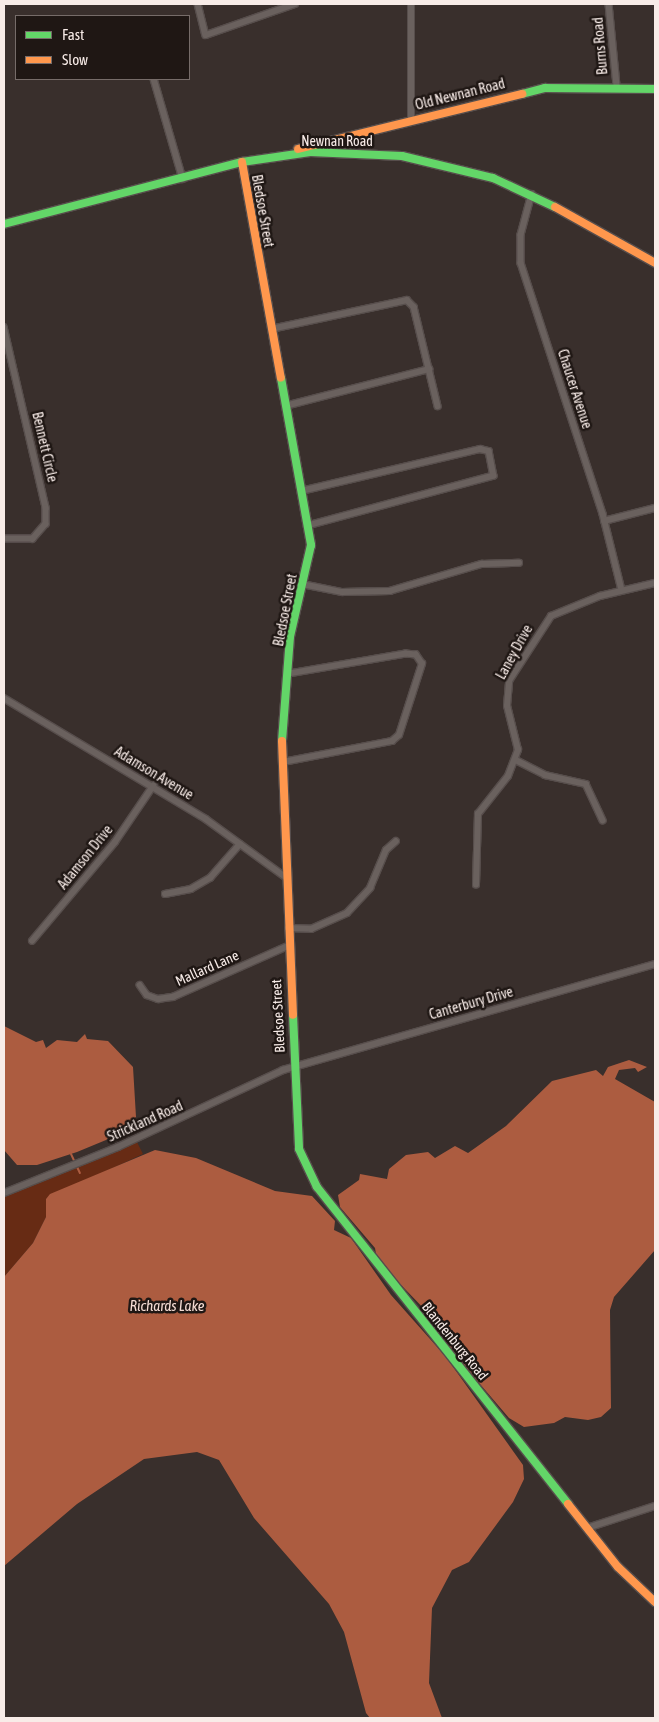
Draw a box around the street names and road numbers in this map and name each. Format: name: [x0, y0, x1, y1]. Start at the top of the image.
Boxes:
street label: Burns Road: [589, 16, 611, 76]
street label: Old Newnan Road: [413, 75, 507, 113]
street label: Newnan Road: [301, 133, 373, 149]
street label: Bledsoe Street: [248, 173, 278, 249]
street label: Chaucer Avenue: [554, 347, 596, 431]
street label: Bennett Circle: [29, 410, 61, 484]
street label: Bledsoe Street: [270, 572, 300, 648]
street label: Laney Drive: [492, 622, 536, 682]
street label: Adamson Avenue: [112, 743, 196, 803]
street label: Adamson Drive: [54, 822, 116, 892]
street label: Mallard Lane: [173, 947, 241, 989]
street label: Bledsoe Street: [268, 979, 288, 1053]
street label: Canterbury Drive: [427, 983, 515, 1023]
street label: Strickland Road: [105, 1097, 185, 1145]
street label: Blandenburg Road: [419, 1299, 491, 1383]

